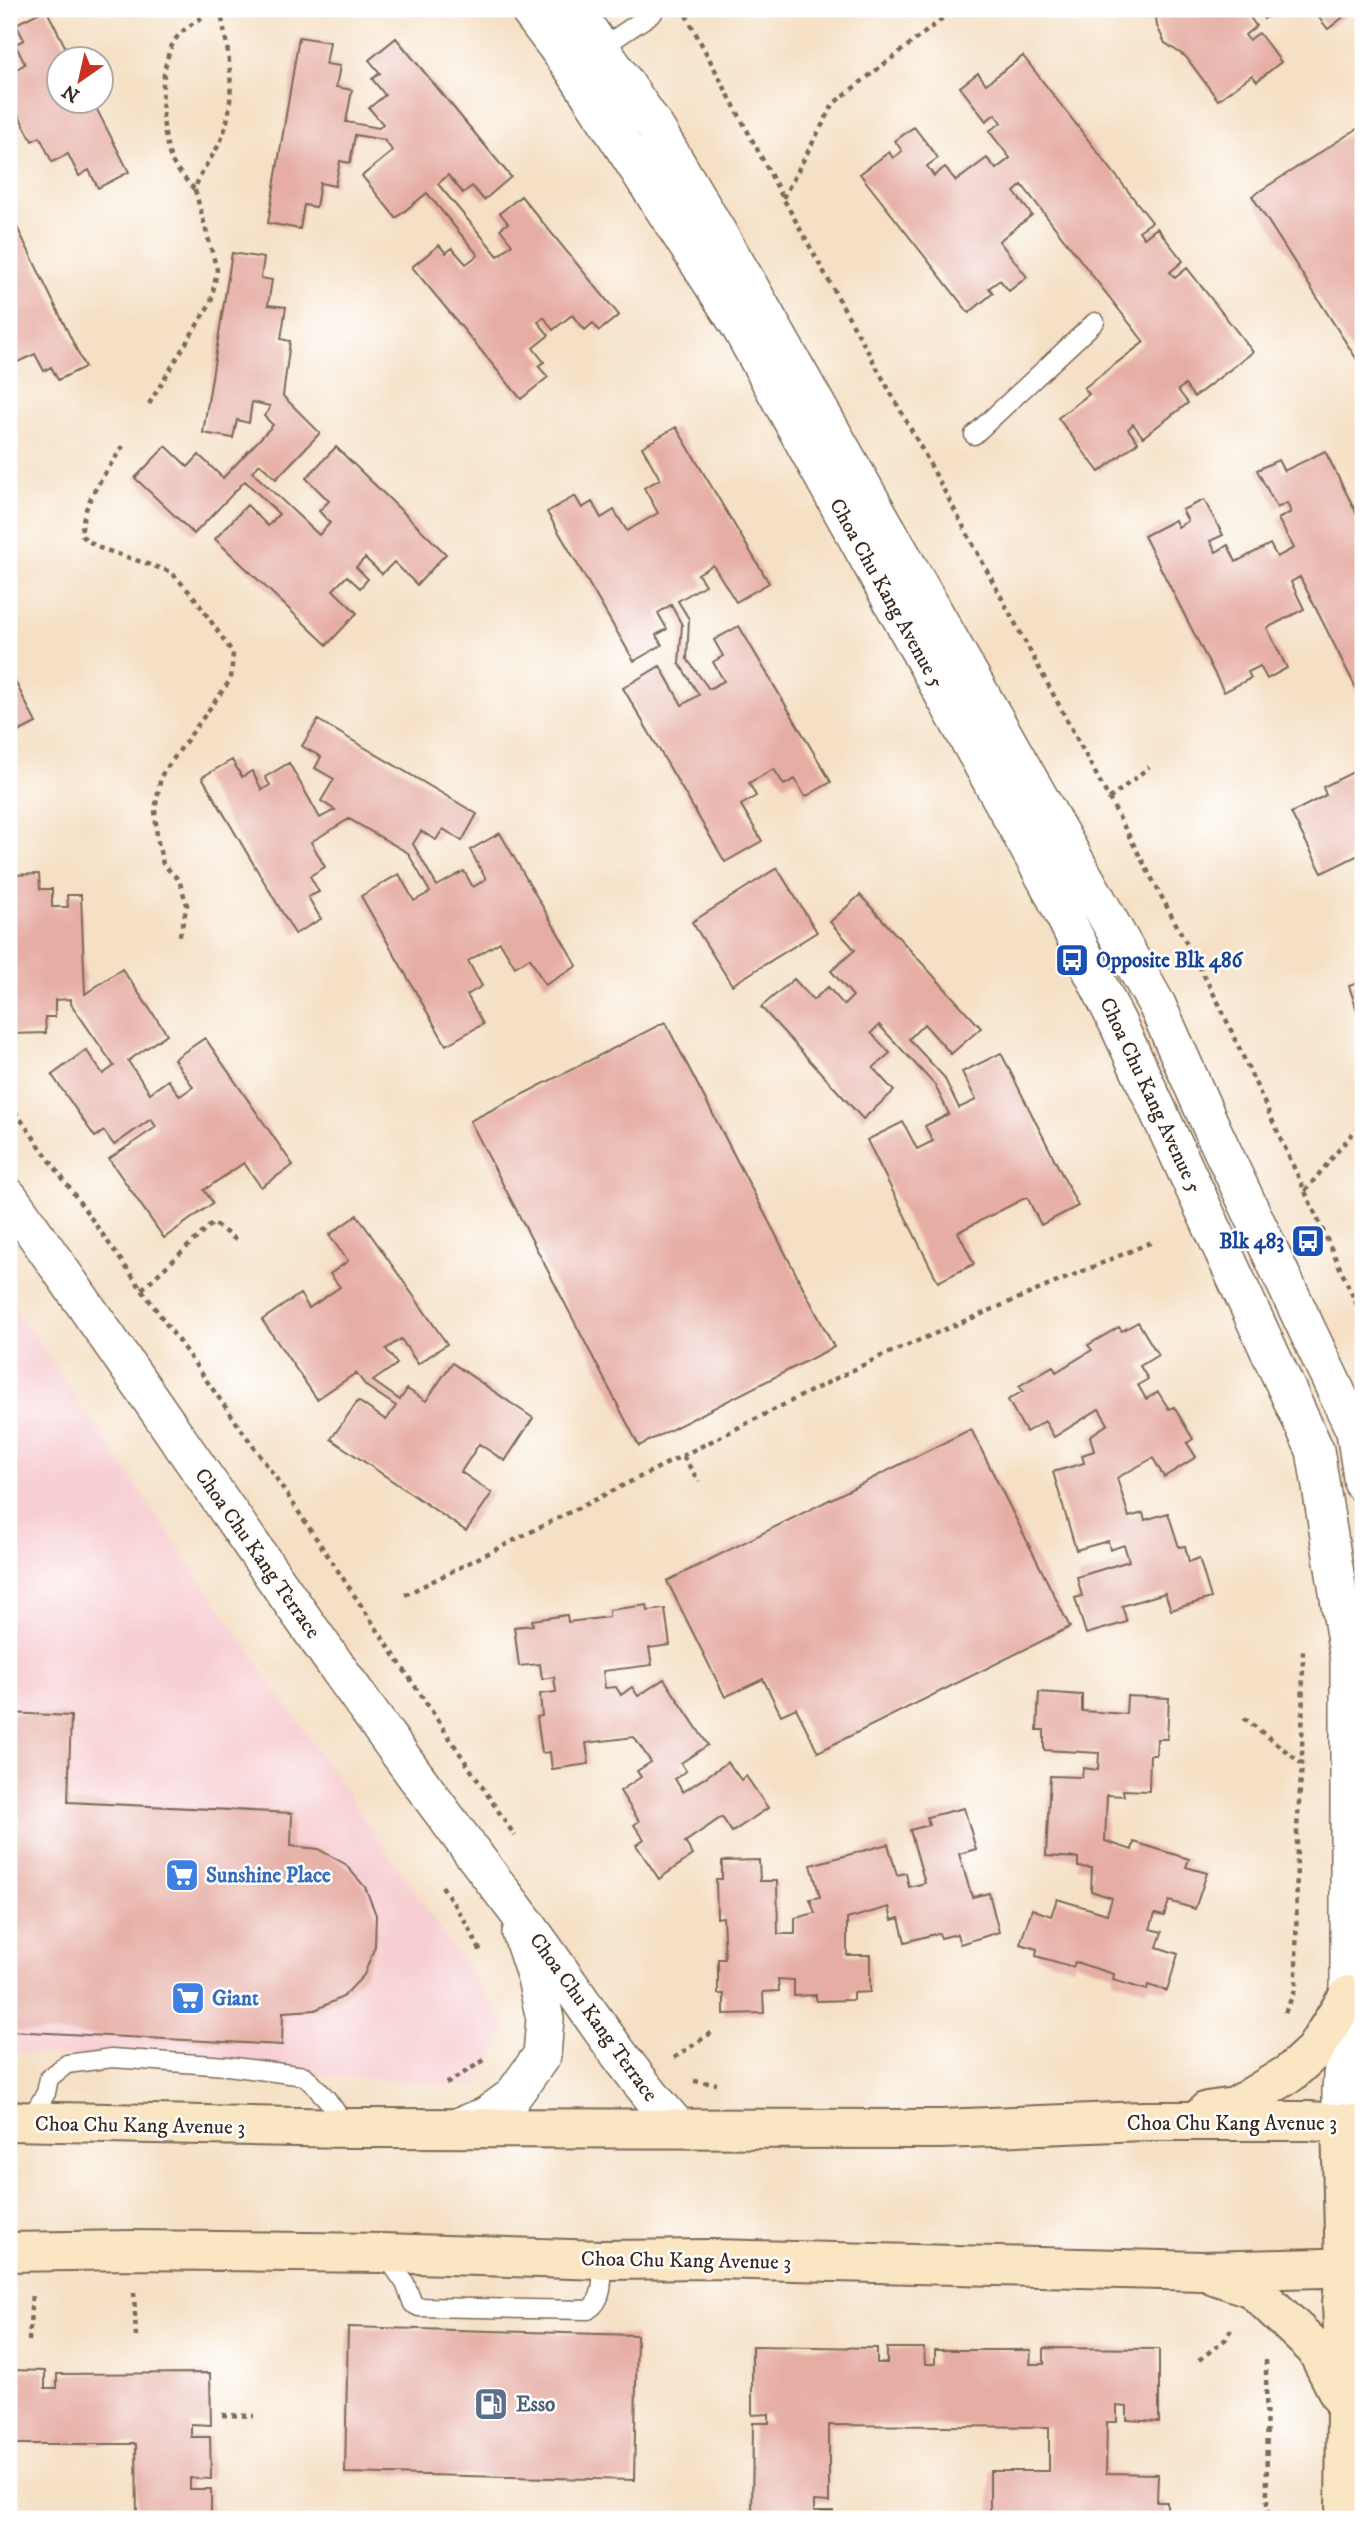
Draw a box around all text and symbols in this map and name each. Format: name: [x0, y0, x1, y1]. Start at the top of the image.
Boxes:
north arrow: [46, 46, 116, 116]
text: N: [58, 79, 84, 107]
street label: Choa Chu Kang Avenue 5: [823, 494, 949, 693]
bus stop icon: Opposite Blk 486: [1053, 941, 1091, 979]
place label: Opposite Blk 486: [1096, 948, 1243, 974]
street label: Choa Chu Kang Avenue 5: [1093, 993, 1207, 1197]
bus stop icon: Blk 483: [1289, 1222, 1327, 1260]
place label: Blk 483: [1219, 1229, 1284, 1255]
street label: Choa Chu Kang Terrace: [189, 1463, 326, 1644]
supermarket icon: Sunshine Place: [163, 1856, 201, 1894]
place label: Sunshine Place: [206, 1863, 331, 1889]
street label: Choa Chu Kang Terrace: [523, 1928, 663, 2107]
supermarket icon: Giant: [169, 1979, 207, 2017]
place label: Giant: [212, 1986, 259, 2012]
street label: Choa Chu Kang Avenue 3: [35, 2111, 245, 2141]
street label: Choa Chu Kang Avenue 3: [1127, 2111, 1337, 2137]
street label: Choa Chu Kang Avenue 3: [581, 2246, 791, 2276]
fuel station icon: Esso: [472, 2385, 510, 2423]
place label: Esso: [516, 2392, 555, 2418]

